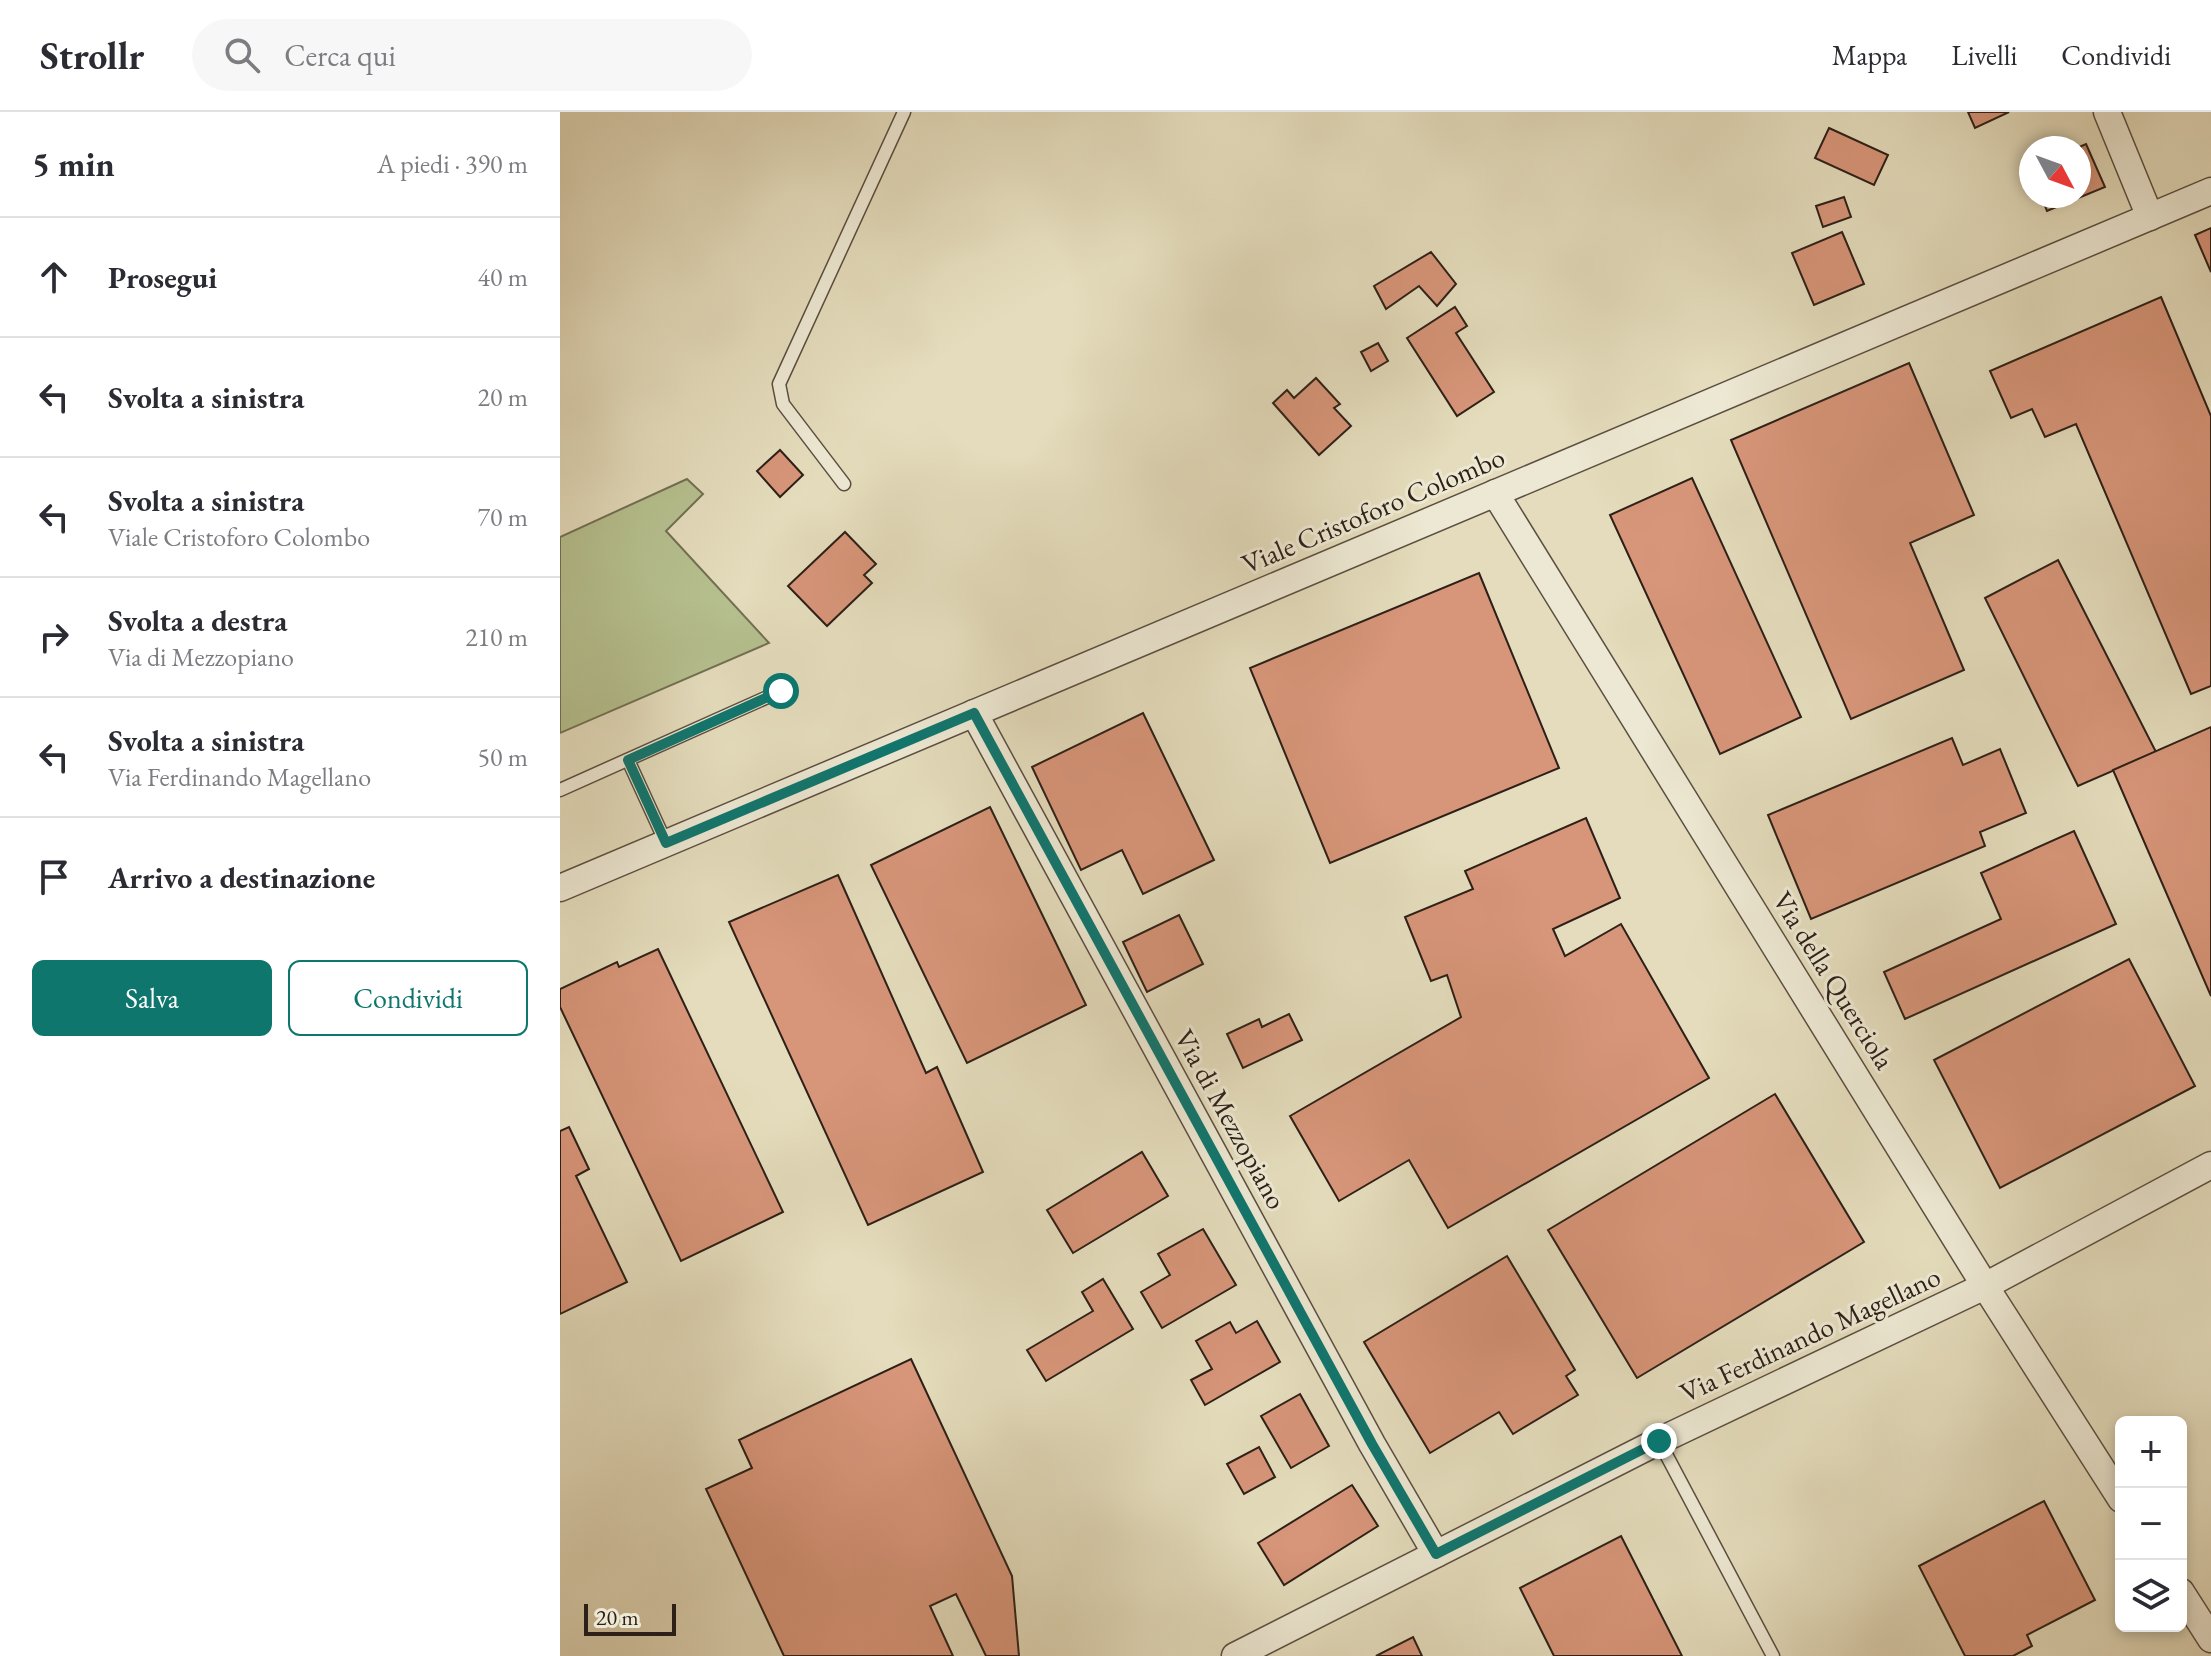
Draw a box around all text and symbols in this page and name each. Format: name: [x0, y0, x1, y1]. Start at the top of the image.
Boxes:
search box: [192, 19, 752, 91]
text: Strollr: [40, 31, 144, 80]
icon: search: [220, 33, 264, 77]
text: Cerca qui: [284, 36, 396, 75]
text: Mappa: [1832, 37, 1907, 73]
text: Livelli: [1951, 37, 2017, 73]
text: Condividi: [2061, 37, 2171, 73]
north arrow: [2019, 136, 2091, 208]
text: 5 min: [32, 142, 115, 186]
text: A piedi · 390 m: [377, 147, 528, 181]
icon: ahead: [32, 255, 76, 299]
text: Prosegui: [108, 258, 217, 297]
text: 40 m: [478, 260, 528, 294]
icon: left: [32, 375, 76, 419]
text: Svolta a sinistra: [108, 378, 304, 417]
text: 20 m: [478, 380, 528, 414]
street label: Viale Cristoforo Colombo: [1236, 438, 1510, 582]
text: Svolta a sinistra: [108, 481, 304, 520]
icon: left: [32, 495, 76, 539]
text: 70 m: [478, 500, 528, 534]
text: Viale Cristoforo Colombo: [108, 520, 370, 554]
text: Svolta a destra: [108, 601, 287, 640]
icon: right: [32, 615, 76, 659]
text: 210 m: [465, 620, 528, 654]
text: Via di Mezzopiano: [108, 640, 294, 674]
route start: [763, 673, 799, 709]
text: Svolta a sinistra: [108, 721, 304, 760]
icon: left: [32, 735, 76, 779]
text: 50 m: [478, 740, 528, 774]
text: Via Ferdinando Magellano: [108, 760, 371, 794]
icon: arrive: [32, 855, 76, 899]
text: Arrivo a destinazione: [108, 858, 375, 897]
street label: Via della Querciola: [1765, 884, 1904, 1076]
button: Salva: [32, 960, 272, 1036]
button: Condividi: [288, 960, 528, 1036]
street label: Via di Mezzopiano: [1167, 1023, 1295, 1215]
street label: Via Ferdinando Magellano: [1674, 1258, 1946, 1410]
map controls: [2115, 1416, 2187, 1632]
button: +: [2115, 1416, 2187, 1488]
route end: [1641, 1423, 1677, 1459]
button: −: [2115, 1488, 2187, 1560]
button: layers: [2115, 1560, 2187, 1632]
scale bar: [584, 1600, 676, 1636]
text: 20 m: [596, 1603, 639, 1632]

